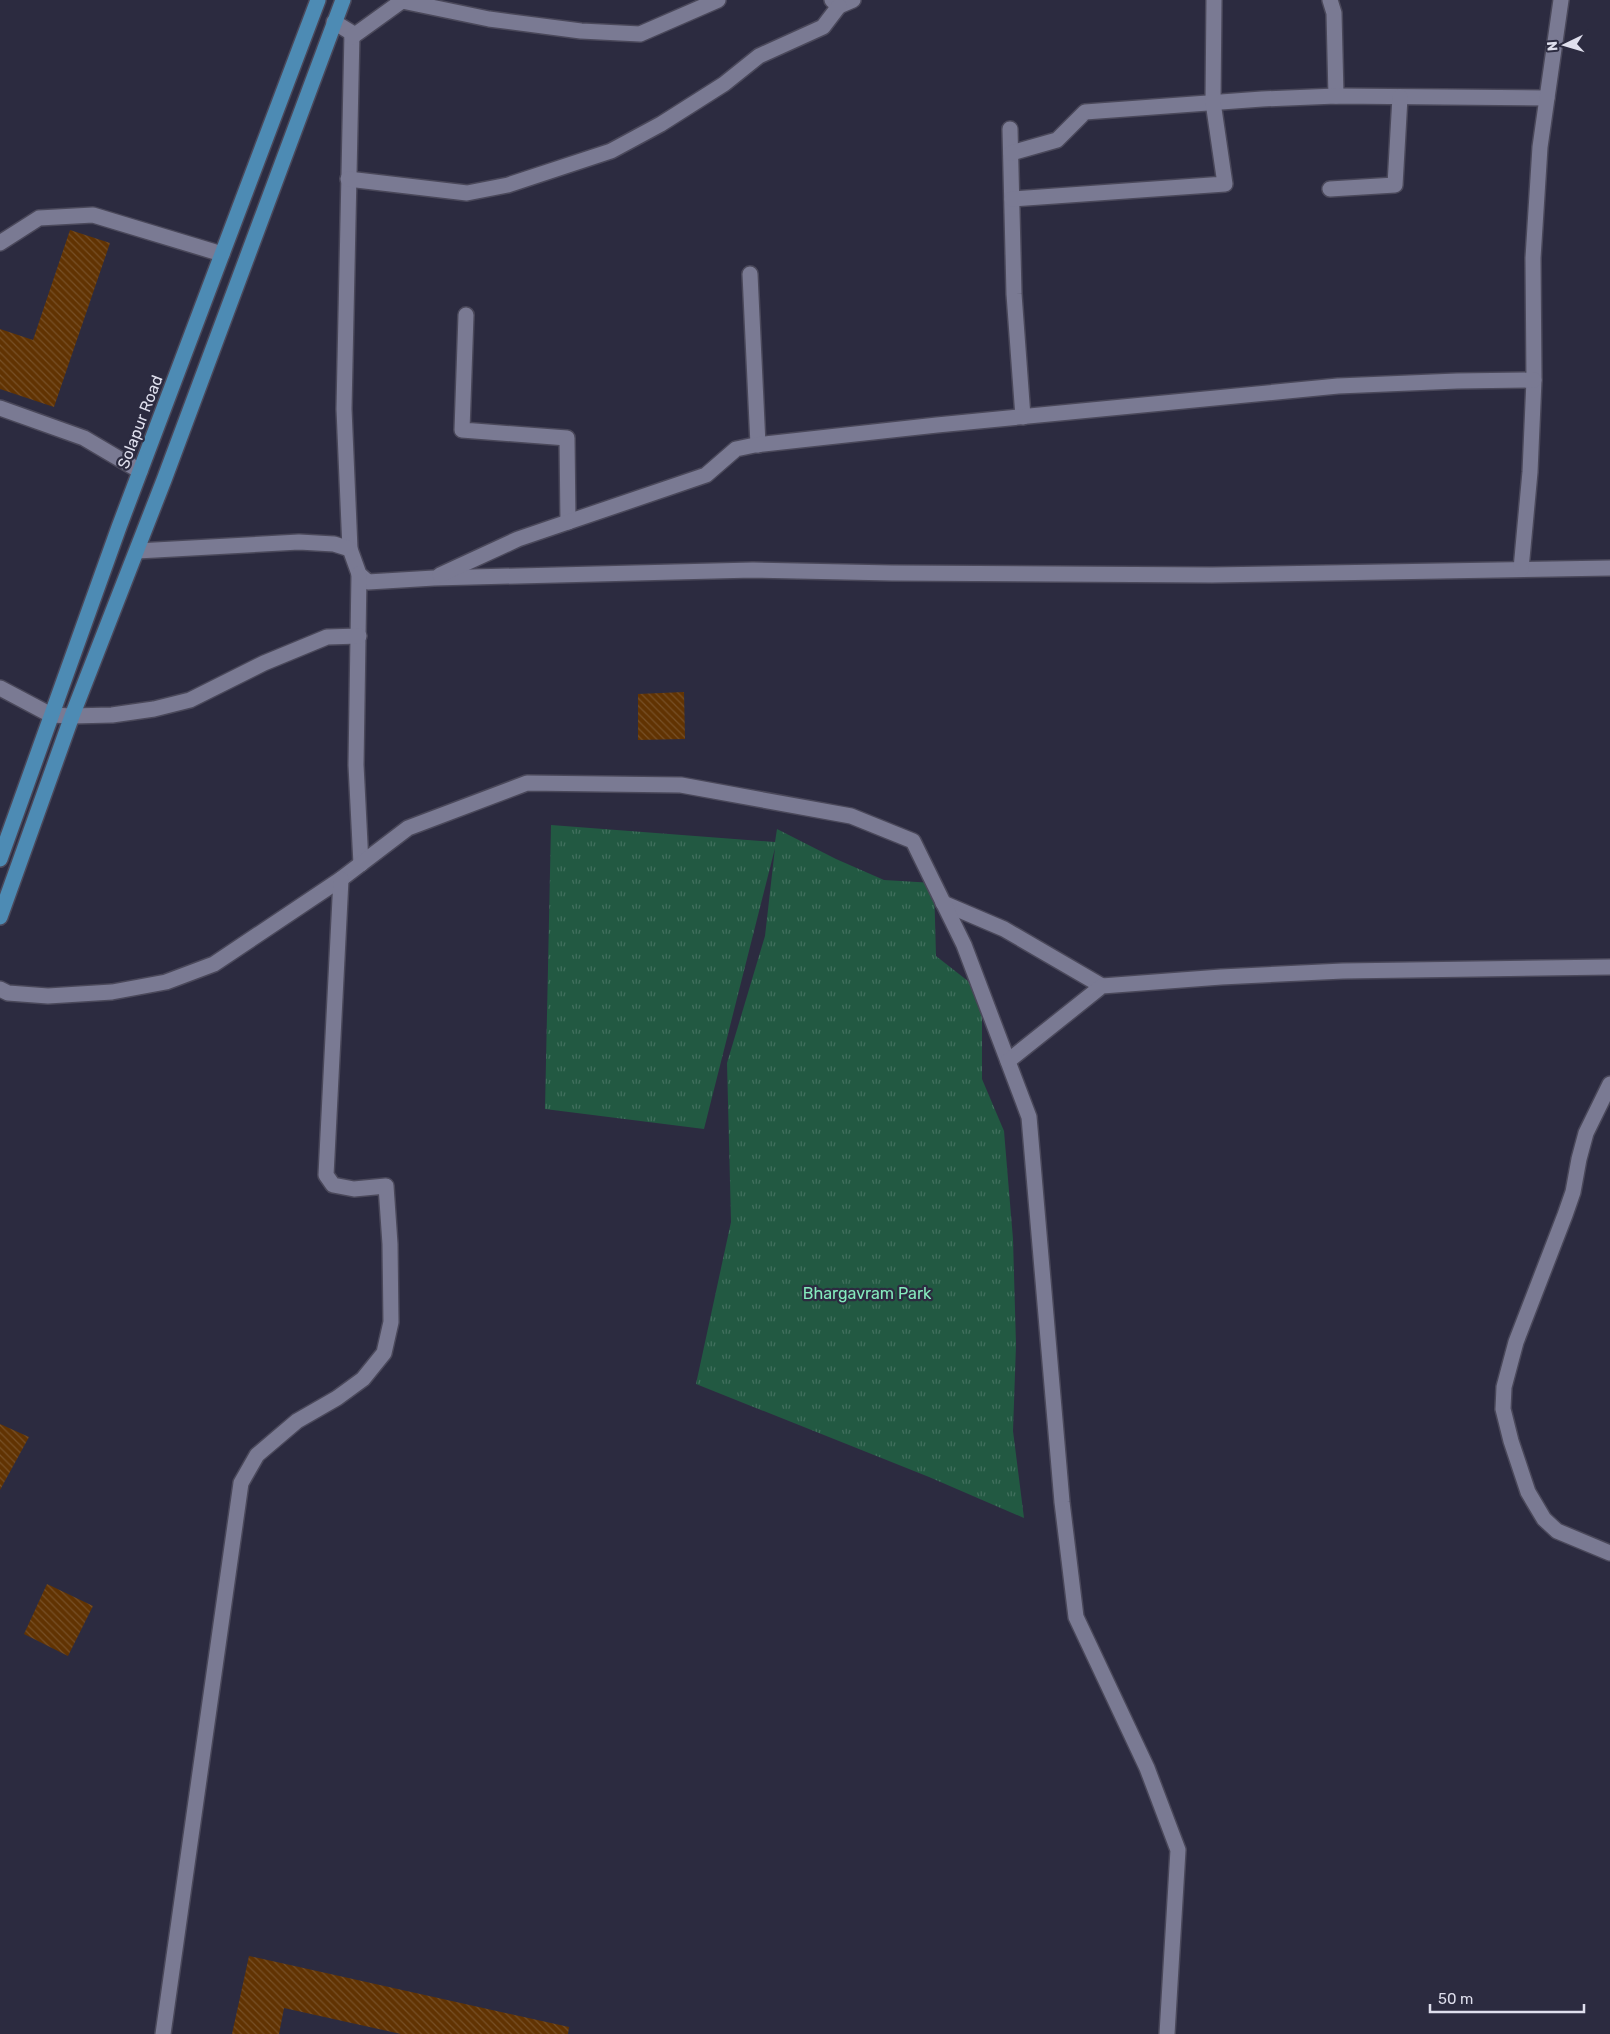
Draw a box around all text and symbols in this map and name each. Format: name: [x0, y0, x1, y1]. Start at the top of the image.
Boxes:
north arrow: [1540, 20, 1590, 70]
text: N: [1544, 40, 1561, 52]
street label: Solapur Road: [113, 373, 167, 471]
park label: Bhargavram Park: [803, 1284, 932, 1303]
scale bar: [1430, 1982, 1584, 2014]
text: 50 m: [1438, 1990, 1473, 2008]

